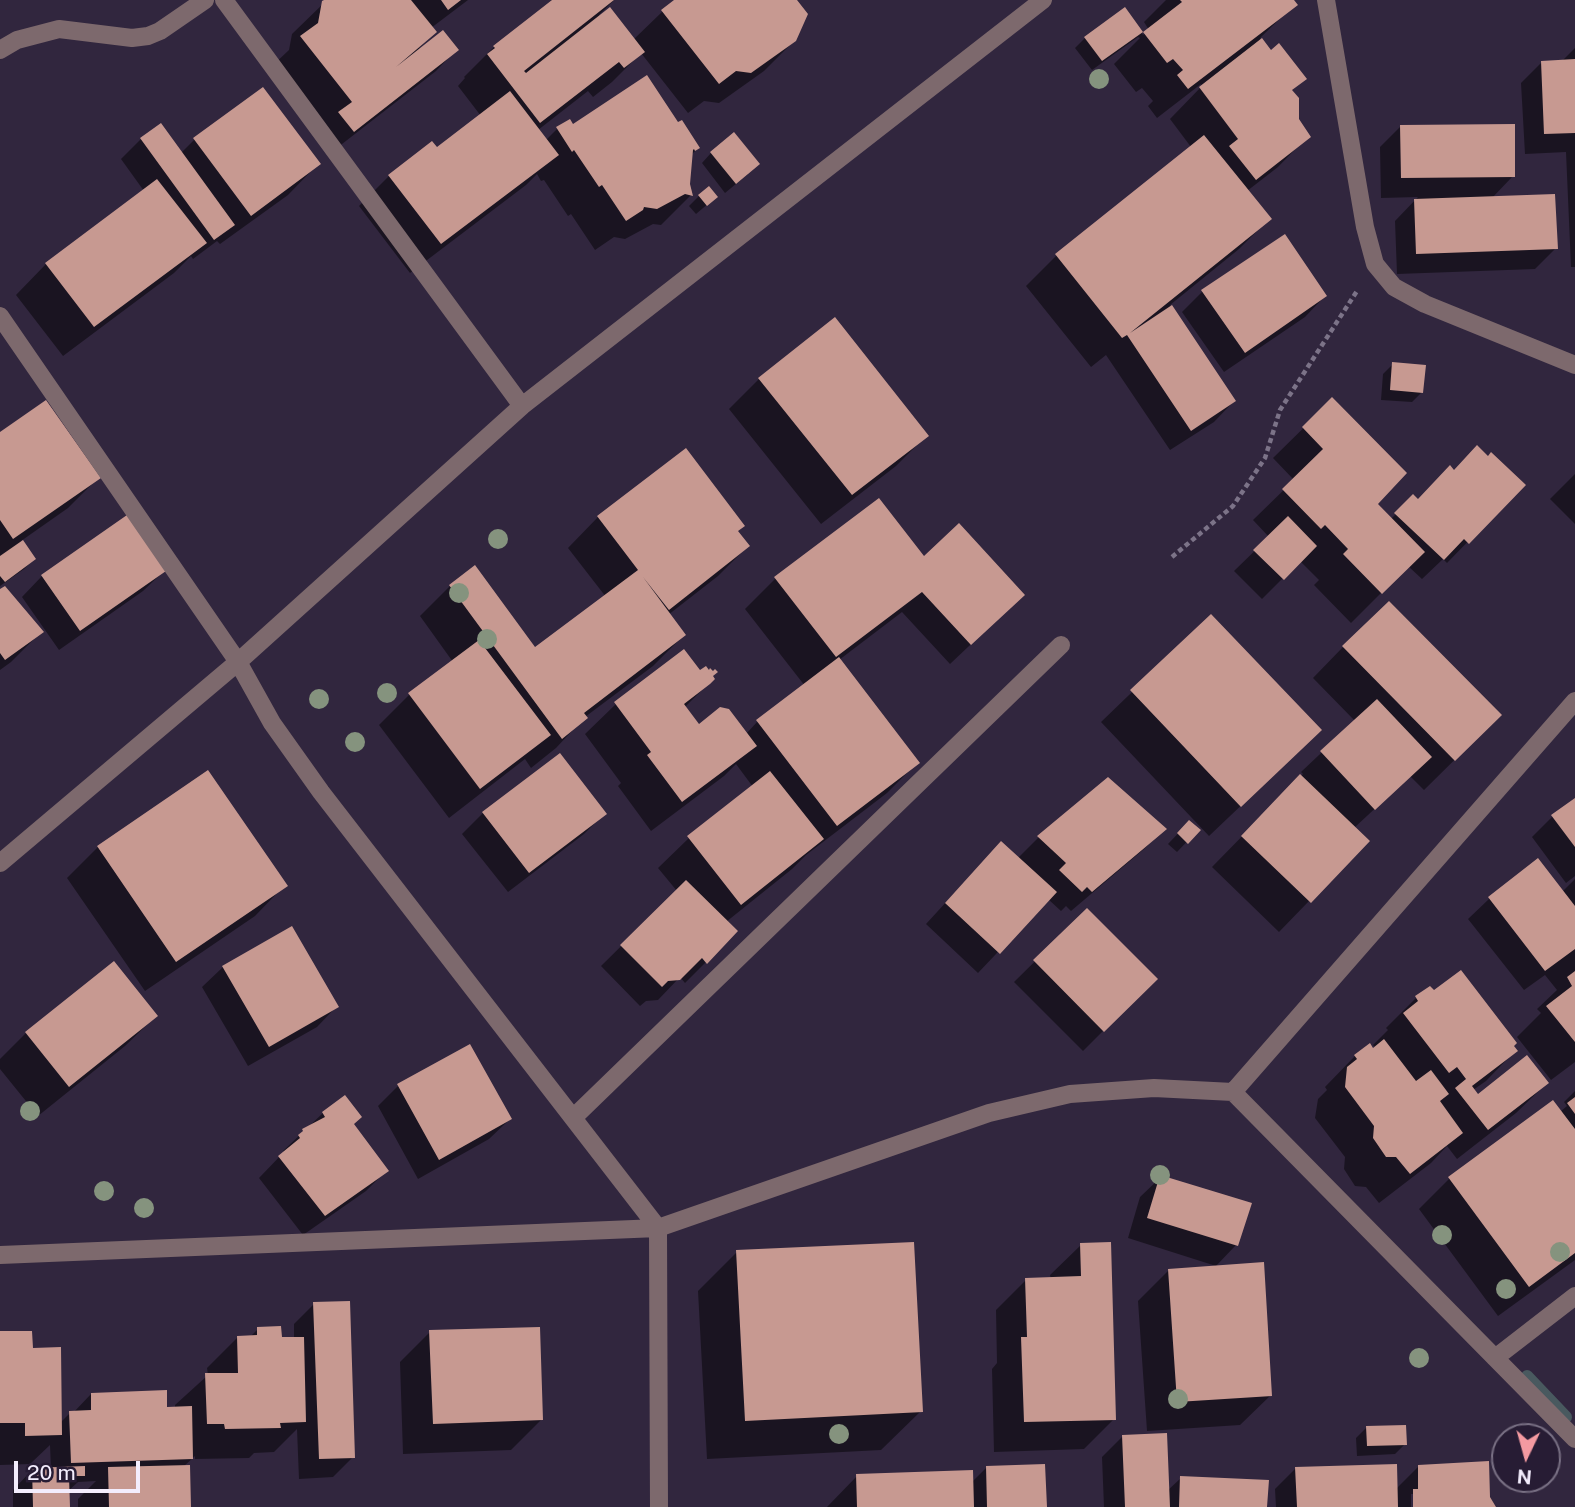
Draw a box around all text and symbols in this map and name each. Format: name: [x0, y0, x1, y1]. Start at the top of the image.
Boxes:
north arrow: [1491, 1423, 1561, 1493]
scale bar: [18, 1448, 144, 1492]
text: 20 m: [27, 1460, 76, 1485]
text: N: [1516, 1465, 1533, 1489]

